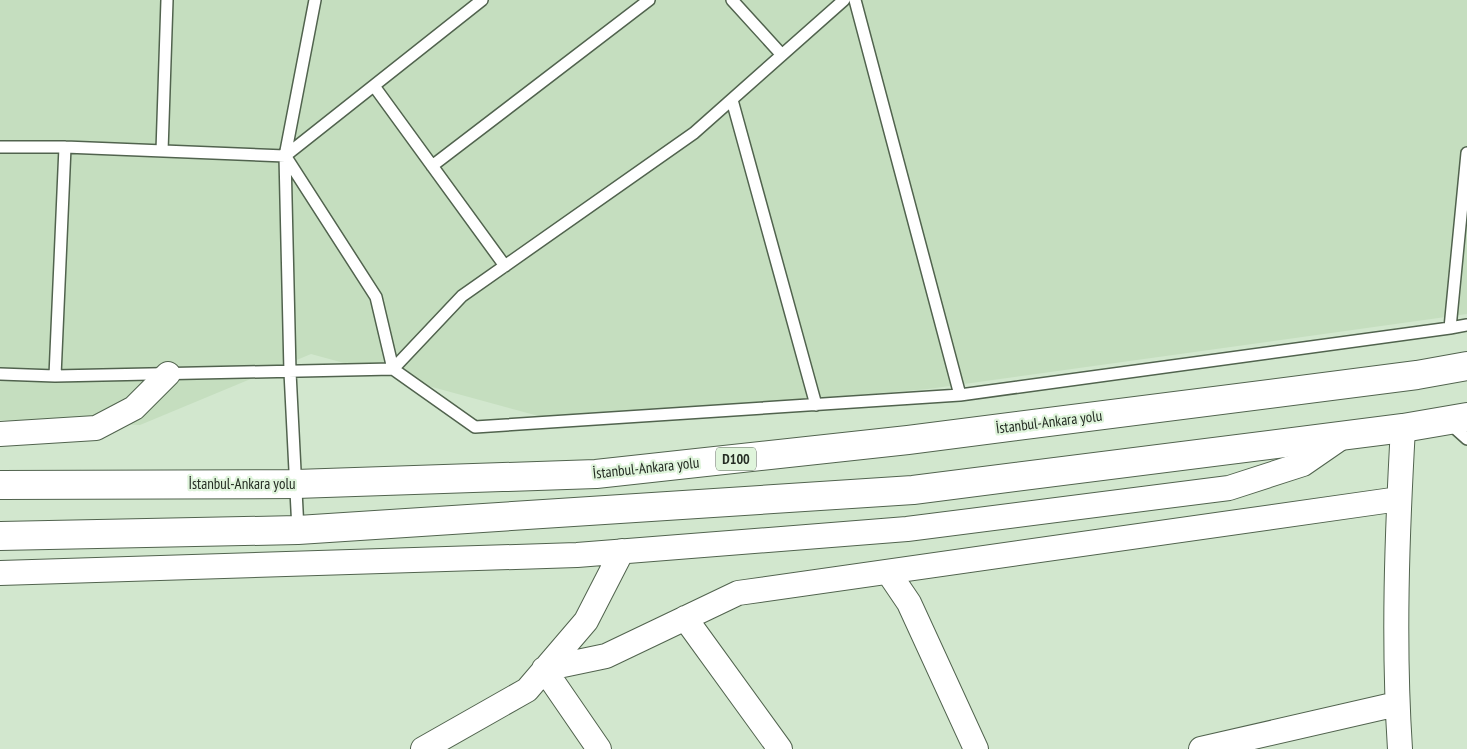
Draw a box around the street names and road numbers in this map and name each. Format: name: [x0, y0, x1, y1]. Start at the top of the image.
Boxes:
street label: İstanbul-Ankara yolu: [995, 406, 1103, 437]
road number: D100: [716, 448, 756, 470]
street label: İstanbul-Ankara yolu: [592, 452, 700, 483]
street label: İstanbul-Ankara yolu: [189, 474, 295, 493]

